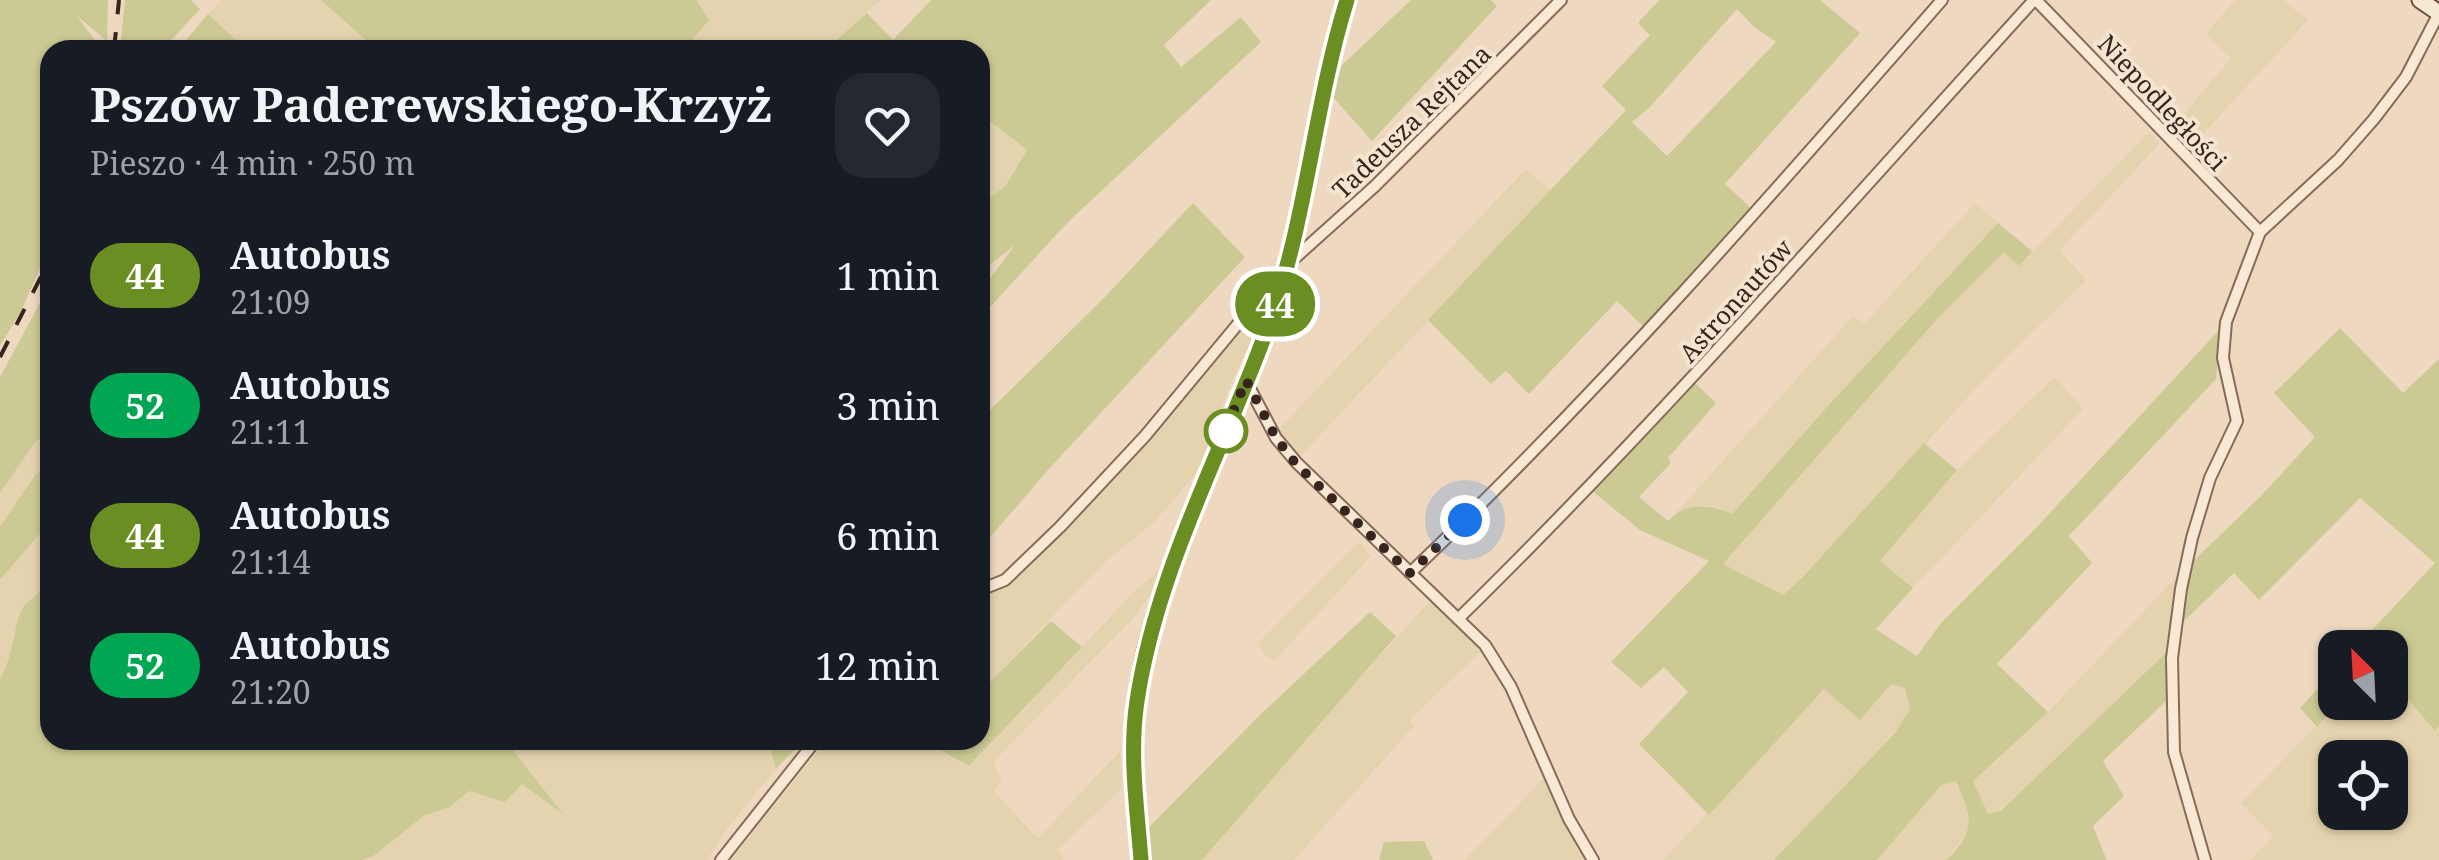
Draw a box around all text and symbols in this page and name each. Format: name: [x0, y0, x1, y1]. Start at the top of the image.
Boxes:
street label: Niepodległości: [2091, 27, 2235, 177]
street label: Tadeusza Rejtana: [1324, 36, 1498, 206]
text: Pszów Paderewskiego-Krzyż: [90, 71, 772, 136]
button: heart: [835, 73, 940, 178]
text: Pieszo · 4 min · 250 m: [90, 141, 415, 184]
text: Autobus: [230, 228, 390, 280]
street label: Astronautów: [1671, 231, 1800, 369]
text: 1 min: [836, 249, 940, 301]
text: 44: [125, 252, 165, 299]
line badge: 44: [1230, 272, 1320, 336]
text: 21:09: [230, 280, 311, 323]
text: 44: [1255, 281, 1295, 328]
text: Autobus: [230, 358, 390, 410]
text: 3 min: [836, 379, 940, 431]
text: 52: [125, 382, 165, 429]
text: 21:11: [230, 410, 311, 453]
unlabelled marker: [1205, 410, 1247, 452]
text: Autobus: [230, 488, 390, 540]
your location: [1440, 495, 1490, 545]
text: 6 min: [836, 509, 940, 561]
text: 44: [125, 512, 165, 559]
text: 21:14: [230, 540, 311, 583]
text: Autobus: [230, 618, 390, 670]
north arrow: [2318, 630, 2408, 720]
map controls: [2318, 630, 2408, 830]
text: 12 min: [815, 639, 940, 691]
text: 52: [125, 642, 165, 689]
text: 21:20: [230, 670, 311, 713]
button: locate: [2318, 740, 2408, 830]

